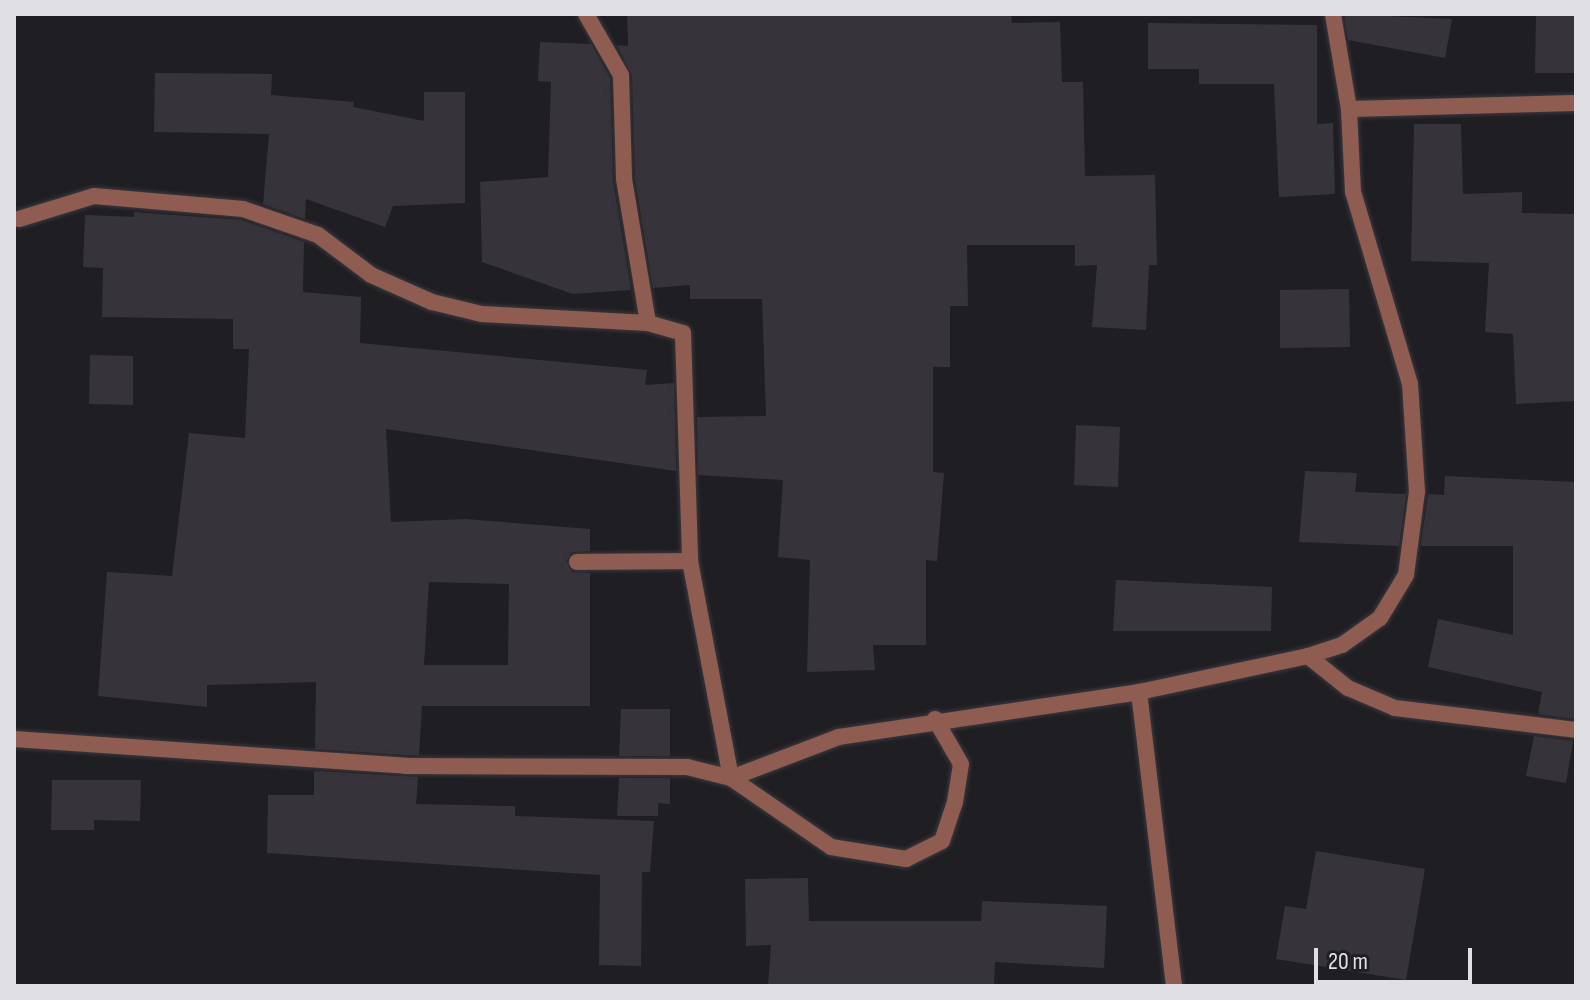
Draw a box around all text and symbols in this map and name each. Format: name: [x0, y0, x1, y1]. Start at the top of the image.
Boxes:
scale bar: [1318, 932, 1476, 982]
text: 20 m: [1328, 947, 1368, 976]

